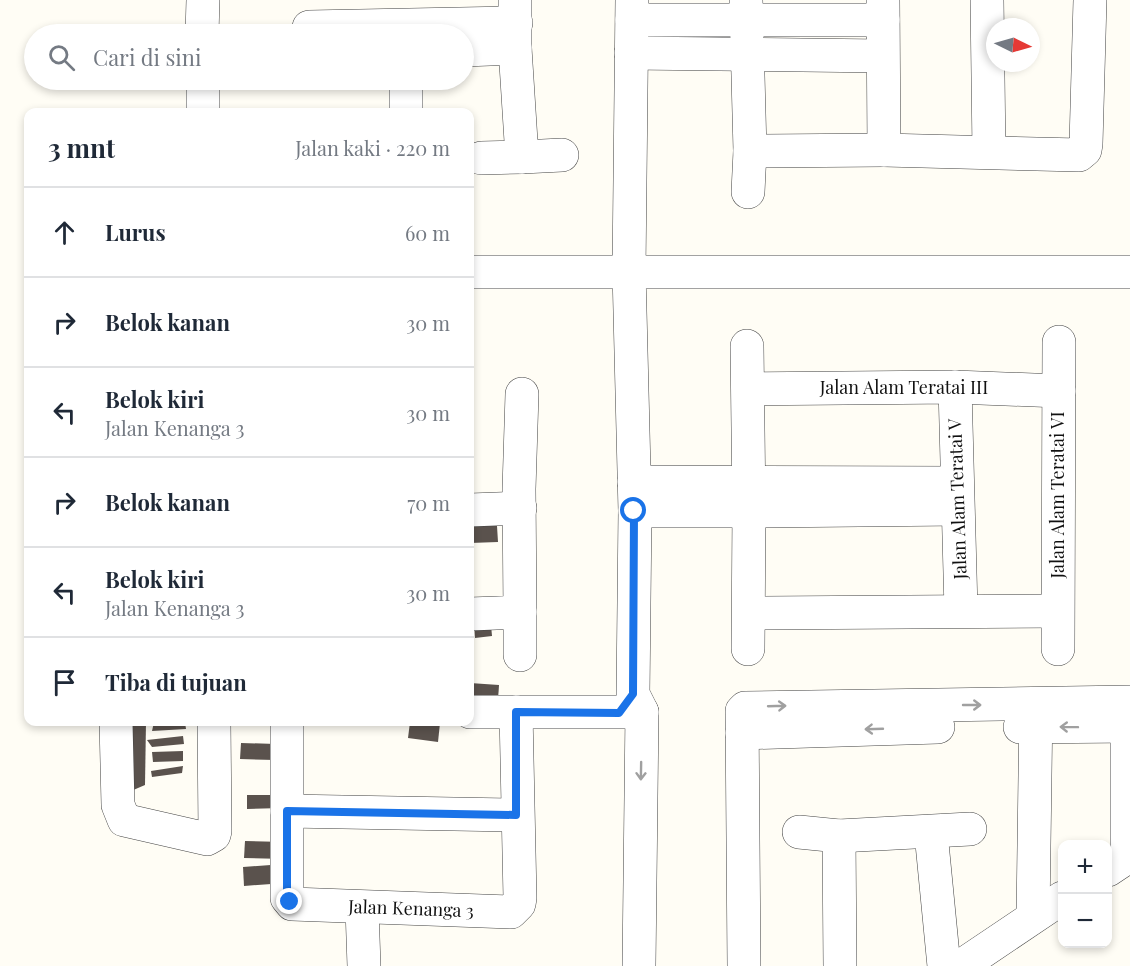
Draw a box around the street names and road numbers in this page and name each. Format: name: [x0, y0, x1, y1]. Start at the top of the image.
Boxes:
street label: Jalan Alam Teratai III: [819, 375, 988, 399]
street label: Jalan Alam Teratai VI: [1045, 411, 1069, 580]
street label: Jalan Alam Teratai V: [942, 418, 972, 581]
street label: Jalan Kenanga 3: [347, 894, 474, 922]

